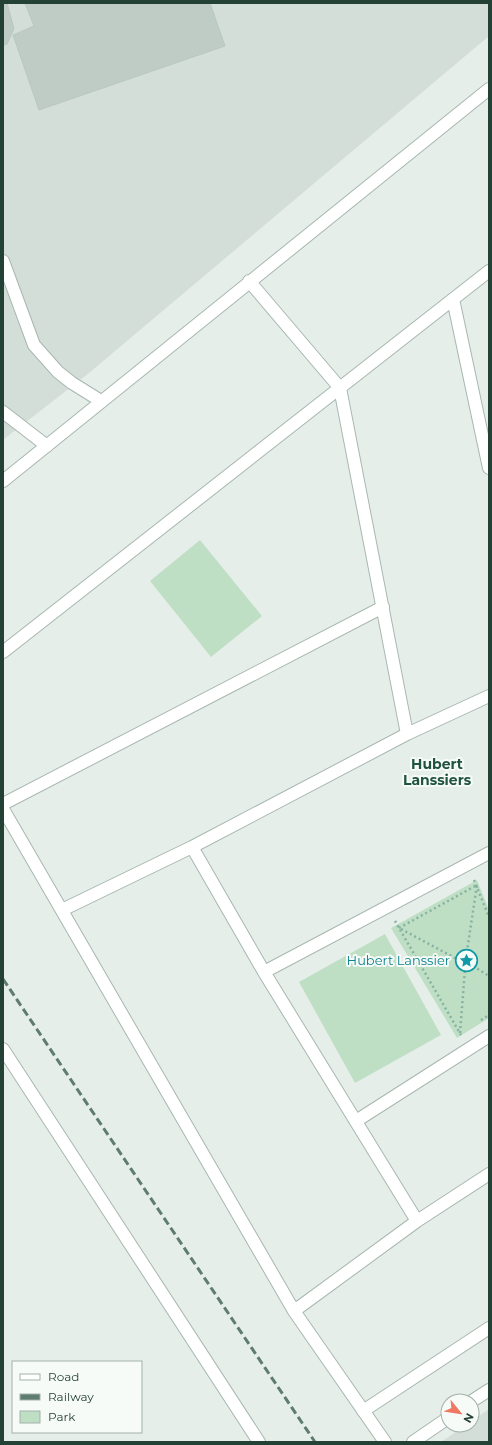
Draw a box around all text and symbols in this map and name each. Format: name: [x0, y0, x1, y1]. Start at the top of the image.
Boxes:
district label: Hubert Lanssiers: [403, 755, 472, 789]
place icon: Hubert Lanssier: [453, 947, 479, 973]
place label: Hubert Lanssier: [347, 952, 450, 968]
legend: [12, 1361, 142, 1433]
text: Road: [48, 1369, 79, 1384]
text: Railway: [48, 1389, 94, 1404]
north arrow: [440, 1393, 480, 1433]
text: Park: [48, 1409, 76, 1424]
text: N: [460, 1411, 477, 1425]

